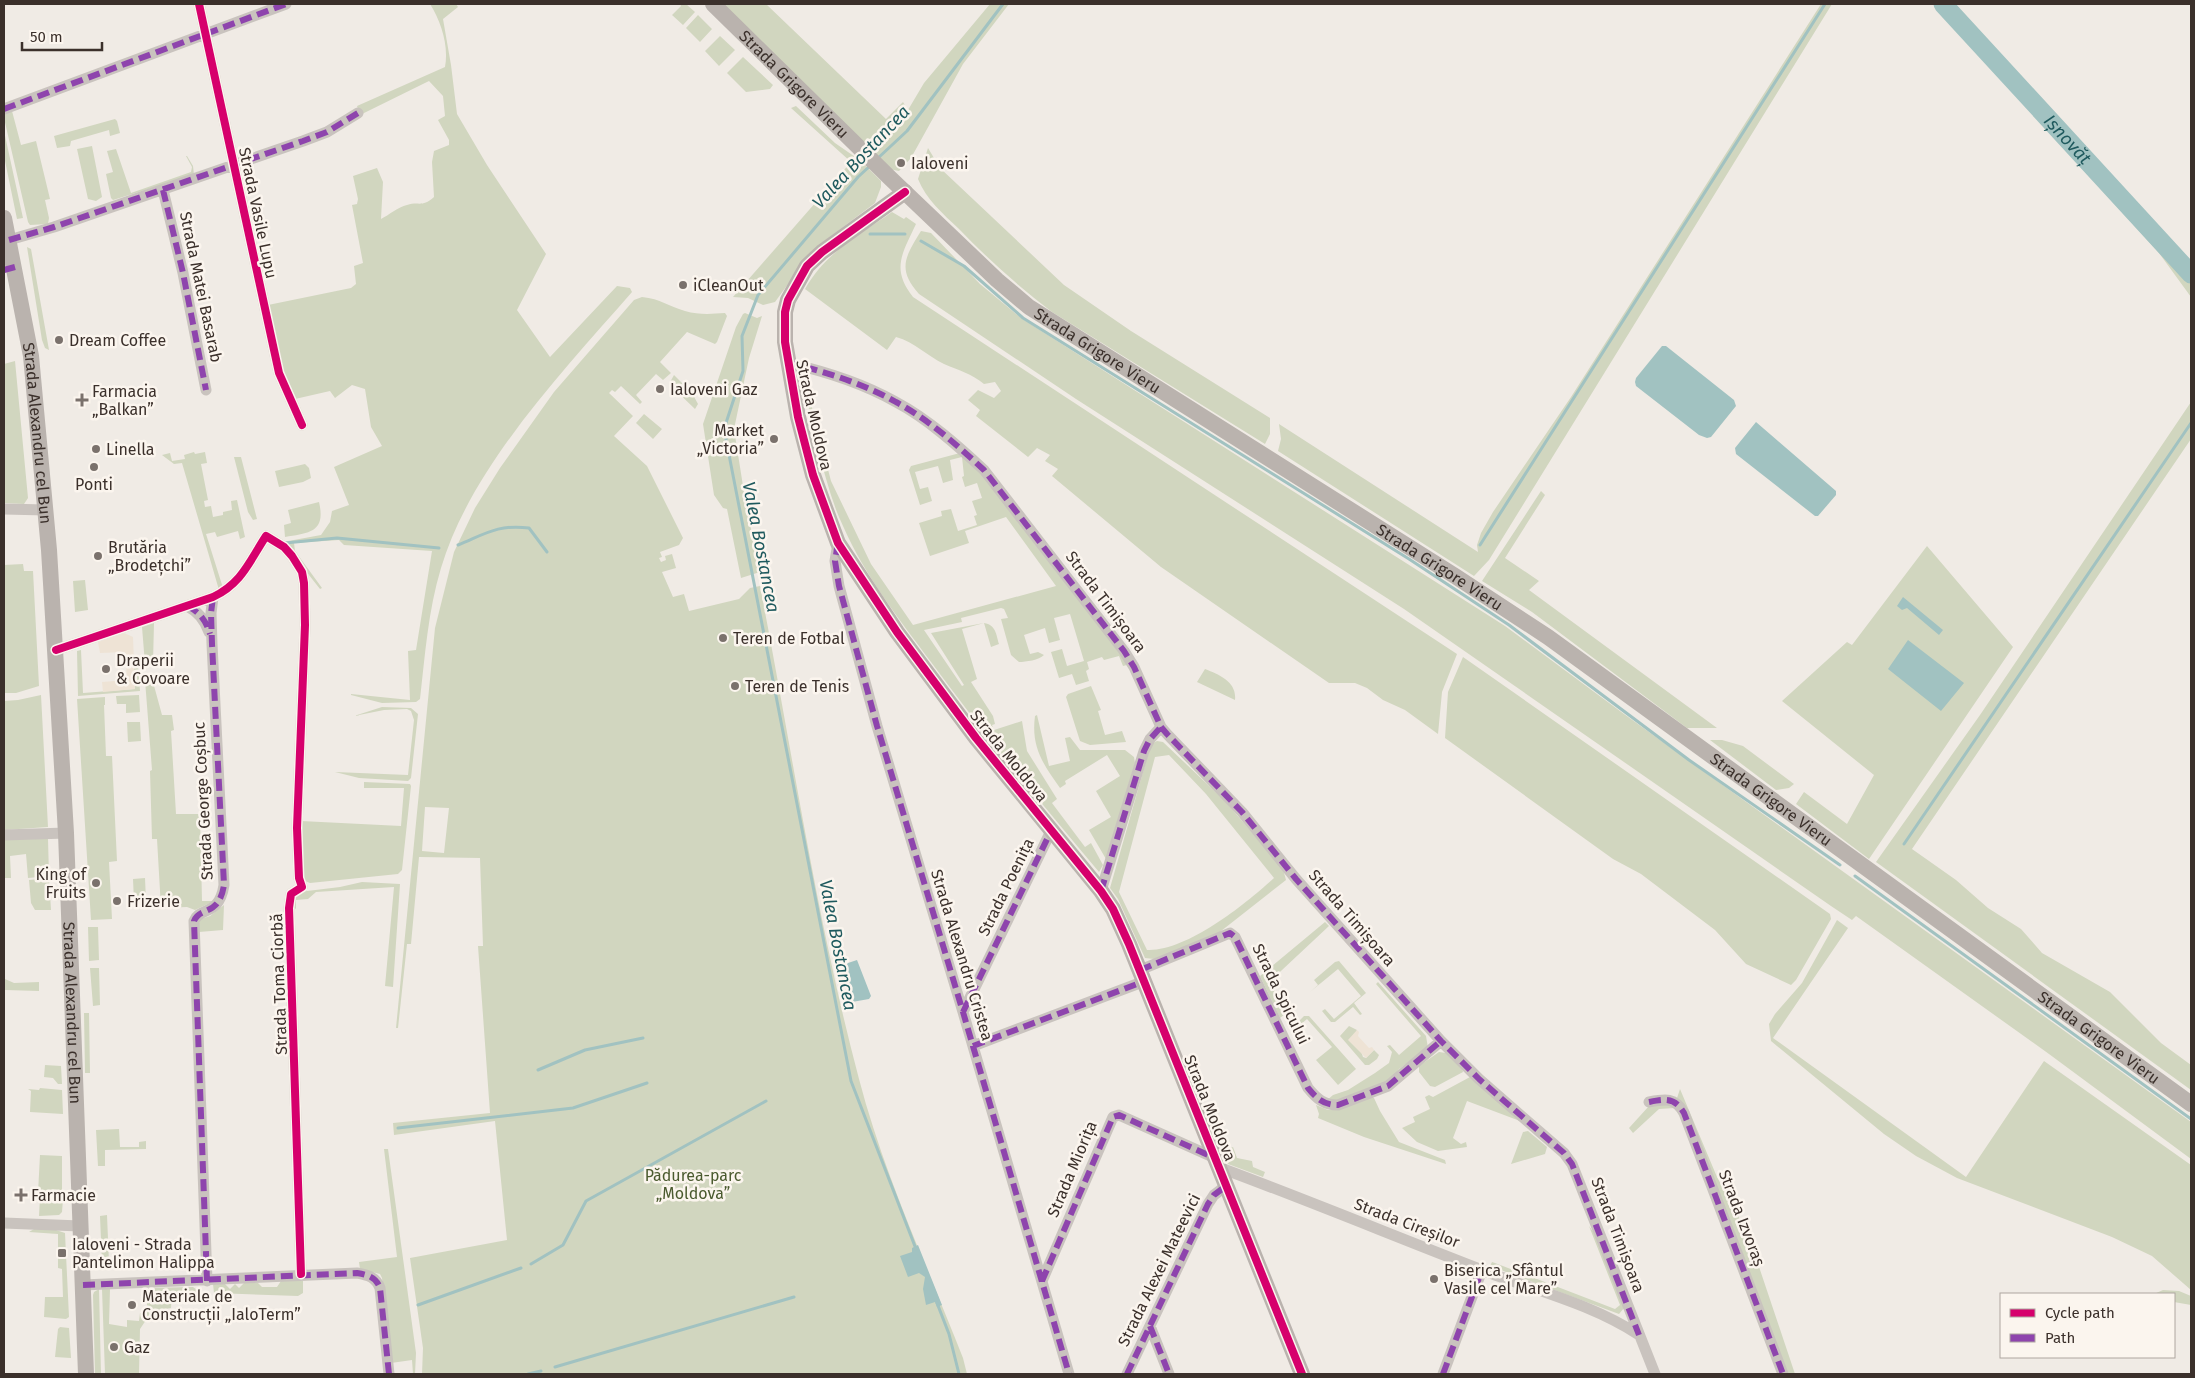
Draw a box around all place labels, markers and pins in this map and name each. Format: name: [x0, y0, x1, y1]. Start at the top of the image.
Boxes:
place label: Ialoveni: [911, 154, 969, 173]
marker: Ialoveni: [895, 157, 907, 169]
place label: iCleanOut: [693, 276, 764, 295]
marker: iCleanOut: [677, 279, 689, 291]
place label: Dream Coffee: [69, 331, 166, 350]
marker: Dream Coffee: [53, 334, 65, 346]
place label: Ialoveni Gaz: [670, 380, 758, 399]
place label: Farmacia „Balkan”: [92, 382, 157, 419]
marker: Ialoveni Gaz: [654, 383, 666, 395]
marker: Farmacia „Balkan”: [76, 394, 88, 406]
place label: Market „Victoria”: [697, 421, 764, 458]
marker: Market „Victoria”: [768, 433, 780, 445]
place label: Linella: [106, 440, 155, 459]
marker: Linella: [90, 443, 102, 455]
marker: Ponti: [88, 461, 100, 473]
place label: Ponti: [75, 475, 113, 494]
place label: Brutăria „Brodețchi”: [108, 538, 191, 576]
marker: Brutăria „Brodețchi”: [92, 550, 104, 562]
place label: Teren de Fotbal: [733, 629, 845, 648]
marker: Teren de Fotbal: [717, 632, 729, 644]
place label: Draperii & Covoare: [116, 651, 190, 688]
marker: Draperii & Covoare: [100, 663, 112, 675]
place label: Teren de Tenis: [745, 677, 849, 696]
marker: Teren de Tenis: [729, 680, 741, 692]
place label: King of Fruits: [35, 865, 88, 902]
marker: King of Fruits: [90, 877, 102, 889]
place label: Frizerie: [127, 892, 180, 911]
marker: Frizerie: [111, 895, 123, 907]
place label: Farmacie: [31, 1186, 96, 1205]
marker: Farmacie: [15, 1189, 27, 1201]
place label: Ialoveni - Strada Pantelimon Halippa: [72, 1235, 215, 1272]
marker: Ialoveni - Strada Pantelimon Halippa: [56, 1247, 68, 1259]
place label: Biserica „Sfântul Vasile cel Mare”: [1444, 1261, 1564, 1298]
marker: Biserica „Sfântul Vasile cel Mare”: [1428, 1273, 1440, 1285]
place label: Materiale de Construcții „IaloTerm”: [142, 1287, 301, 1325]
marker: Materiale de Construcții „IaloTerm”: [126, 1299, 138, 1311]
place label: Gaz: [124, 1338, 150, 1357]
marker: Gaz: [108, 1341, 120, 1353]

